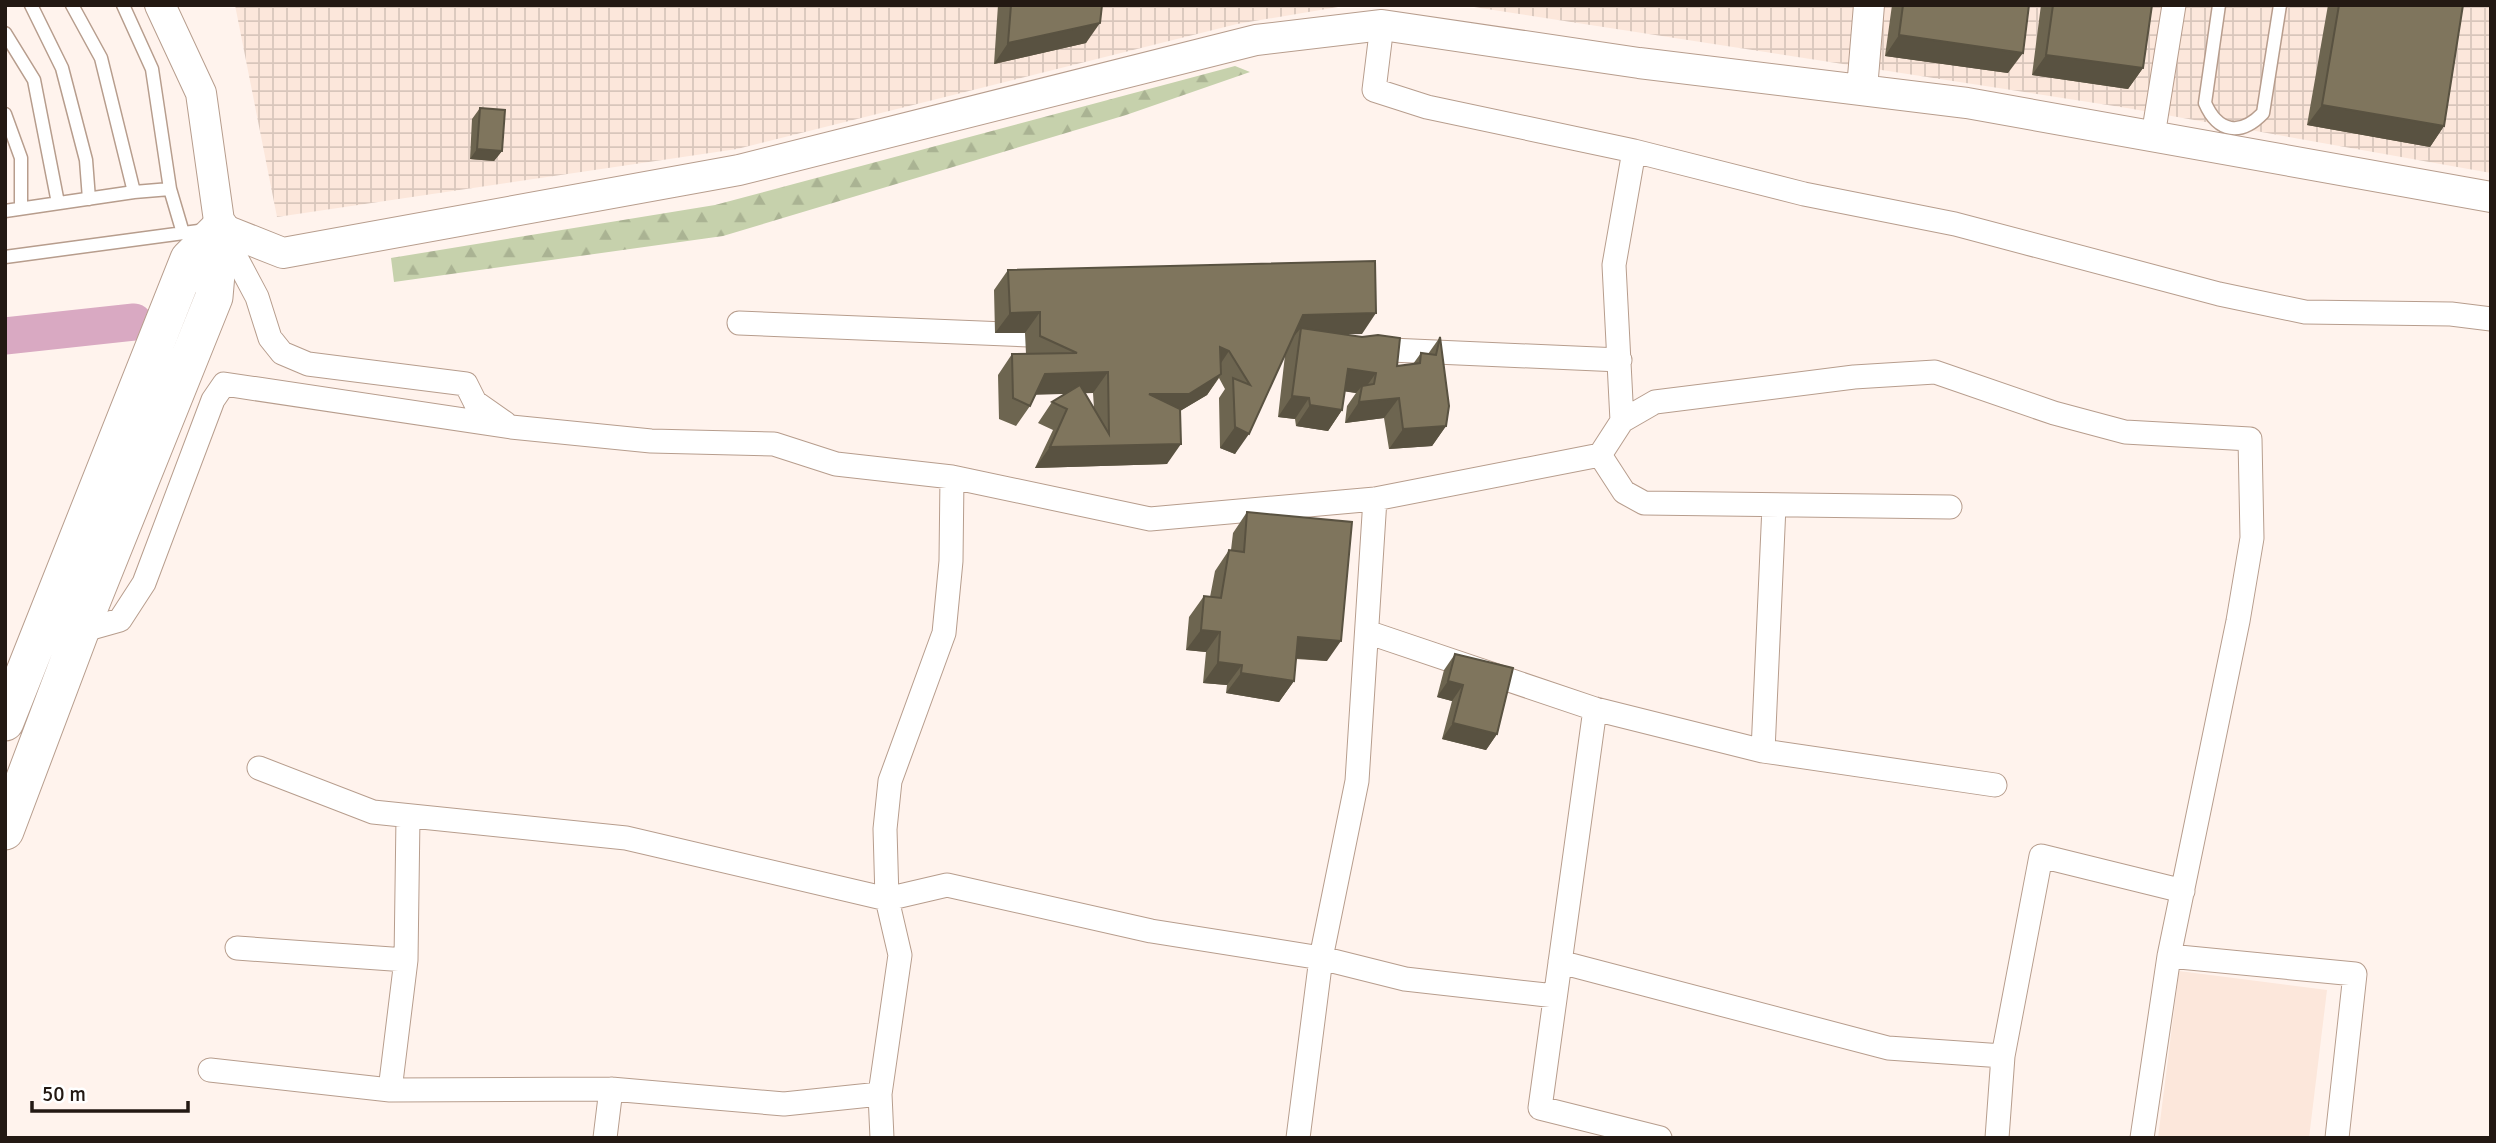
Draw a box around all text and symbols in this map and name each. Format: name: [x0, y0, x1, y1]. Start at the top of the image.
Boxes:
scale bar: [32, 1070, 187, 1114]
text: 50 m: [42, 1081, 86, 1107]

